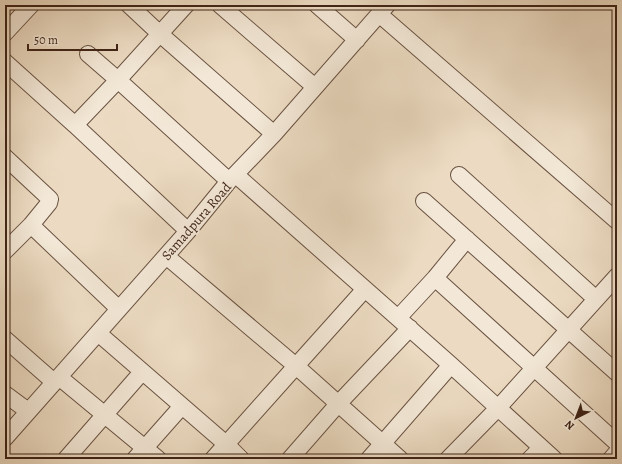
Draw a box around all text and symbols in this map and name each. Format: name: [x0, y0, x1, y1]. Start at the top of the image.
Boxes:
scale bar: [28, 26, 117, 52]
text: 50 m: [34, 32, 58, 48]
street label: Samadpura Road: [157, 178, 236, 265]
north arrow: [556, 398, 596, 438]
text: N: [562, 417, 578, 433]

